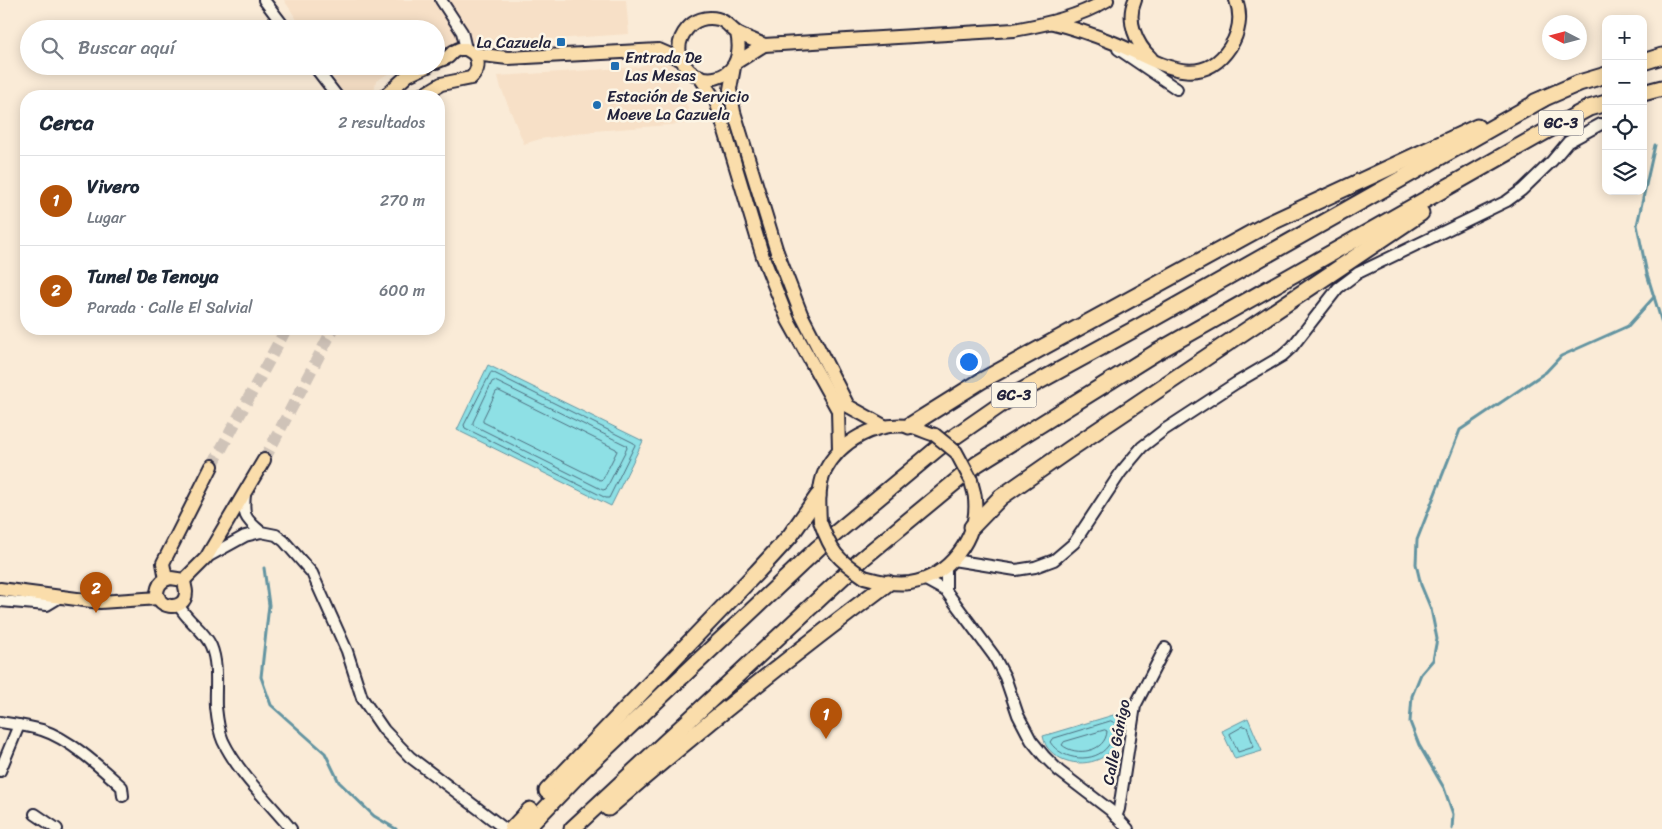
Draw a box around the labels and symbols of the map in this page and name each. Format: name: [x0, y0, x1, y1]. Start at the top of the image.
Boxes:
north arrow: [1542, 15, 1587, 60]
place label: La Cazuela: [476, 28, 552, 57]
marker: La Cazuela: [555, 36, 567, 48]
place label: Entrada De Las Mesas: [625, 43, 702, 90]
marker: Entrada De Las Mesas: [609, 60, 621, 72]
place label: Estación de Servicio Moeve La Cazuela: [607, 82, 749, 129]
marker: Estación de Servicio Moeve La Cazuela: [591, 99, 603, 111]
road number: GC-3: [1538, 110, 1584, 136]
your location: [956, 349, 982, 375]
road number: GC-3: [992, 382, 1036, 408]
pin: 2: [80, 572, 112, 613]
street label: Calle Gánigo: [1093, 697, 1139, 787]
pin: 1: [810, 698, 842, 739]

